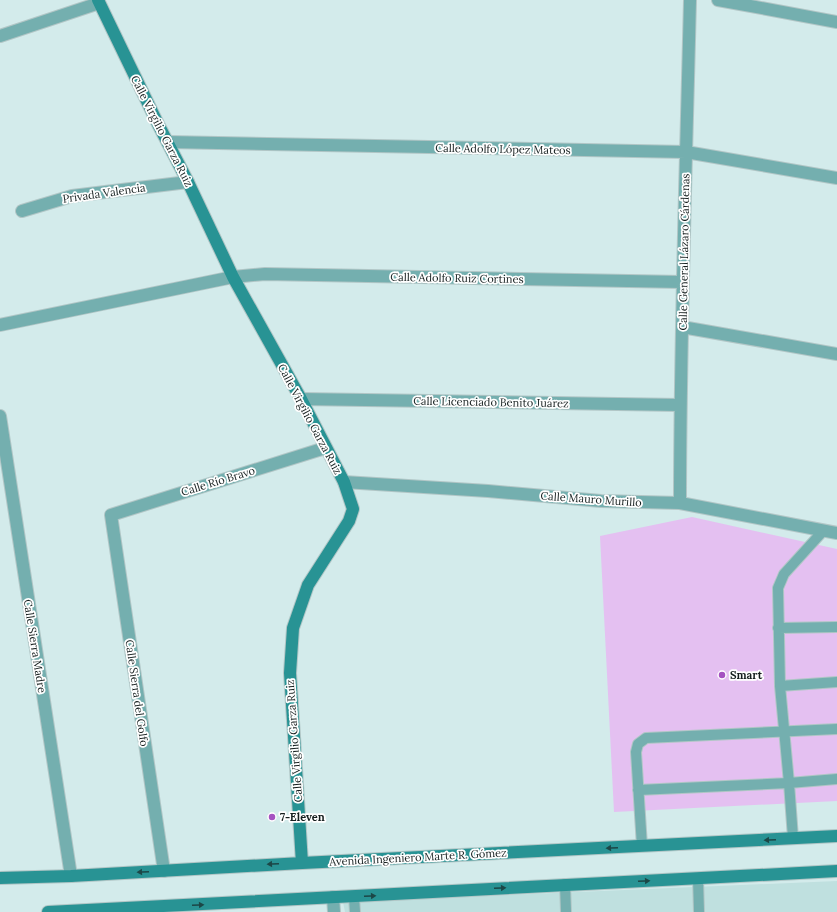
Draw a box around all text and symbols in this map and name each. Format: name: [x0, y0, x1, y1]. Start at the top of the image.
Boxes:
street label: Calle Virgilio Garza Ruiz: [128, 73, 196, 189]
street label: Calle Adolfo López Mateos: [435, 141, 571, 157]
street label: Calle General Lázaro Cárdenas: [676, 173, 692, 331]
street label: Privada Valencia: [62, 180, 147, 206]
street label: Calle Adolfo Ruiz Cortines: [390, 270, 524, 286]
street label: Calle Virgilio Garza Ruiz: [275, 361, 345, 477]
street label: Calle Licenciado Benito Juárez: [413, 394, 569, 410]
street label: Calle Río Bravo: [179, 463, 257, 499]
street label: Calle Mauro Murillo: [540, 488, 642, 510]
street label: Calle Sierra Madre: [21, 598, 49, 694]
street label: Calle Sierra del Golfo: [123, 639, 151, 747]
place label: Smart: [730, 668, 763, 682]
marker: Smart: [717, 670, 727, 680]
street label: Calle Virgilio Garza Ruiz: [283, 679, 305, 803]
place label: 7-Eleven: [280, 810, 325, 824]
marker: 7-Eleven: [267, 812, 277, 822]
one-way arrow: [764, 836, 776, 843]
one-way arrow: [606, 844, 618, 851]
street label: Avenida Ingeniero Marte R. Gómez: [328, 845, 507, 869]
one-way arrow: [267, 861, 279, 868]
one-way arrow: [136, 869, 149, 875]
one-way arrow: [638, 877, 650, 884]
one-way arrow: [494, 885, 507, 891]
one-way arrow: [364, 892, 376, 899]
one-way arrow: [192, 901, 205, 908]

